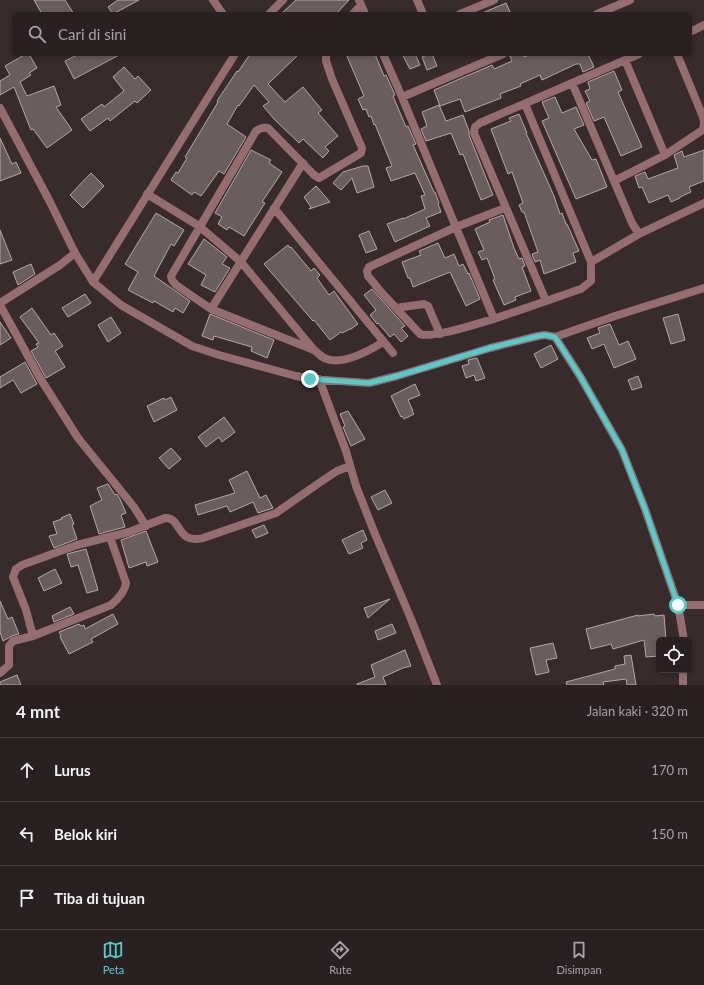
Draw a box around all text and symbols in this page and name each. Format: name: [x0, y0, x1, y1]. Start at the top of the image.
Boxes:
search box: [12, 12, 692, 56]
icon: search: [26, 23, 48, 45]
text: Cari di sini: [58, 25, 126, 43]
route end: [301, 370, 319, 388]
route start: [669, 596, 687, 614]
map controls: [656, 637, 692, 673]
button: locate: [656, 637, 692, 673]
text: 4 mnt: [16, 701, 60, 722]
text: Jalan kaki · 320 m: [587, 703, 688, 719]
icon: ahead: [16, 759, 38, 781]
text: Lurus: [54, 761, 91, 779]
text: 170 m: [651, 762, 688, 778]
icon: left: [16, 823, 38, 845]
text: Belok kiri: [54, 825, 117, 843]
text: 150 m: [651, 826, 688, 842]
icon: arrive: [16, 887, 38, 909]
text: Tiba di tujuan: [54, 889, 145, 907]
tab: Peta: [102, 939, 124, 976]
tab: Rute: [329, 939, 352, 976]
tab: Disimpan: [556, 939, 602, 976]

